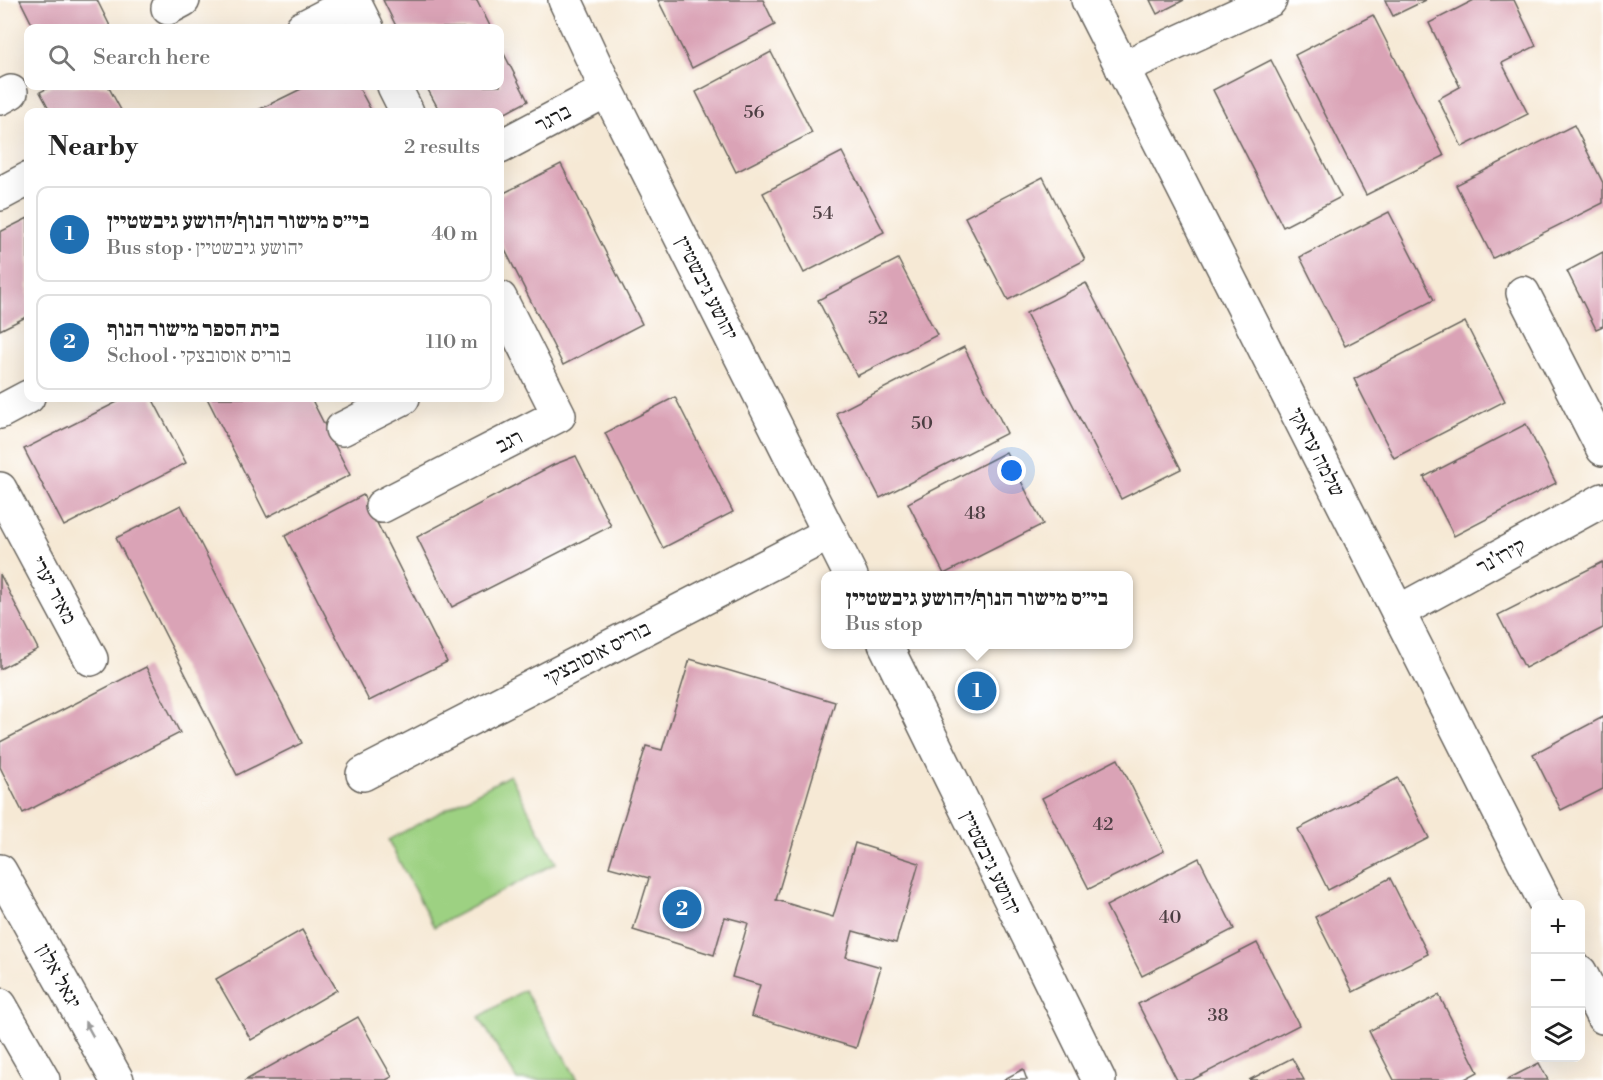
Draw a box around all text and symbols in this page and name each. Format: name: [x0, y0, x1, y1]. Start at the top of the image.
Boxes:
search box: [24, 24, 504, 90]
icon: search: [45, 41, 78, 74]
text: Search here: [93, 44, 210, 71]
street label: ברגר: [531, 99, 576, 139]
house number: 56: [744, 101, 765, 124]
text: Nearby: [48, 131, 138, 163]
text: 2 results: [404, 135, 480, 160]
house number: 54: [813, 202, 834, 225]
text: בי״ס מישור הנוף/יהושע גיבשטיין: [107, 208, 369, 235]
text: 1: [65, 222, 74, 247]
text: 40 m: [431, 222, 478, 247]
street label: יהושע גיבשטיין: [669, 232, 743, 345]
text: Bus stop · יהושע גיבשטיין: [107, 236, 303, 261]
house number: 52: [868, 307, 888, 330]
text: בית הספר מישור הנוף: [107, 316, 280, 343]
text: 2: [63, 330, 76, 355]
text: 110 m: [426, 330, 478, 355]
text: School · בוריס אוסובצקי: [107, 344, 291, 369]
street label: שלמה עראקי: [1283, 403, 1350, 502]
house number: 50: [911, 412, 933, 435]
street label: רגב: [492, 424, 527, 460]
your location: [997, 456, 1026, 485]
house number: 48: [964, 502, 986, 525]
street label: קירז'נר: [1472, 533, 1531, 581]
street label: מאיר יערי: [24, 552, 82, 629]
popup: [821, 571, 1133, 649]
text: בי״ס מישור הנוף/יהושע גיבשטיין: [846, 585, 1108, 612]
text: Bus stop: [846, 612, 923, 637]
street label: בוריס אוסובצקי: [540, 616, 655, 692]
pin: 1: [958, 668, 996, 714]
street label: יהושע גיבשטיין: [954, 807, 1027, 920]
house number: 42: [1093, 813, 1113, 836]
pin: 2: [662, 886, 702, 932]
map controls: [1531, 900, 1585, 1062]
button: +: [1531, 900, 1585, 954]
house number: 40: [1159, 906, 1181, 929]
street label: יגאל אלון: [30, 940, 87, 1014]
button: −: [1531, 954, 1585, 1008]
house number: 38: [1208, 1004, 1228, 1027]
button: layers: [1531, 1008, 1585, 1062]
one-way arrow: [84, 1020, 94, 1037]

